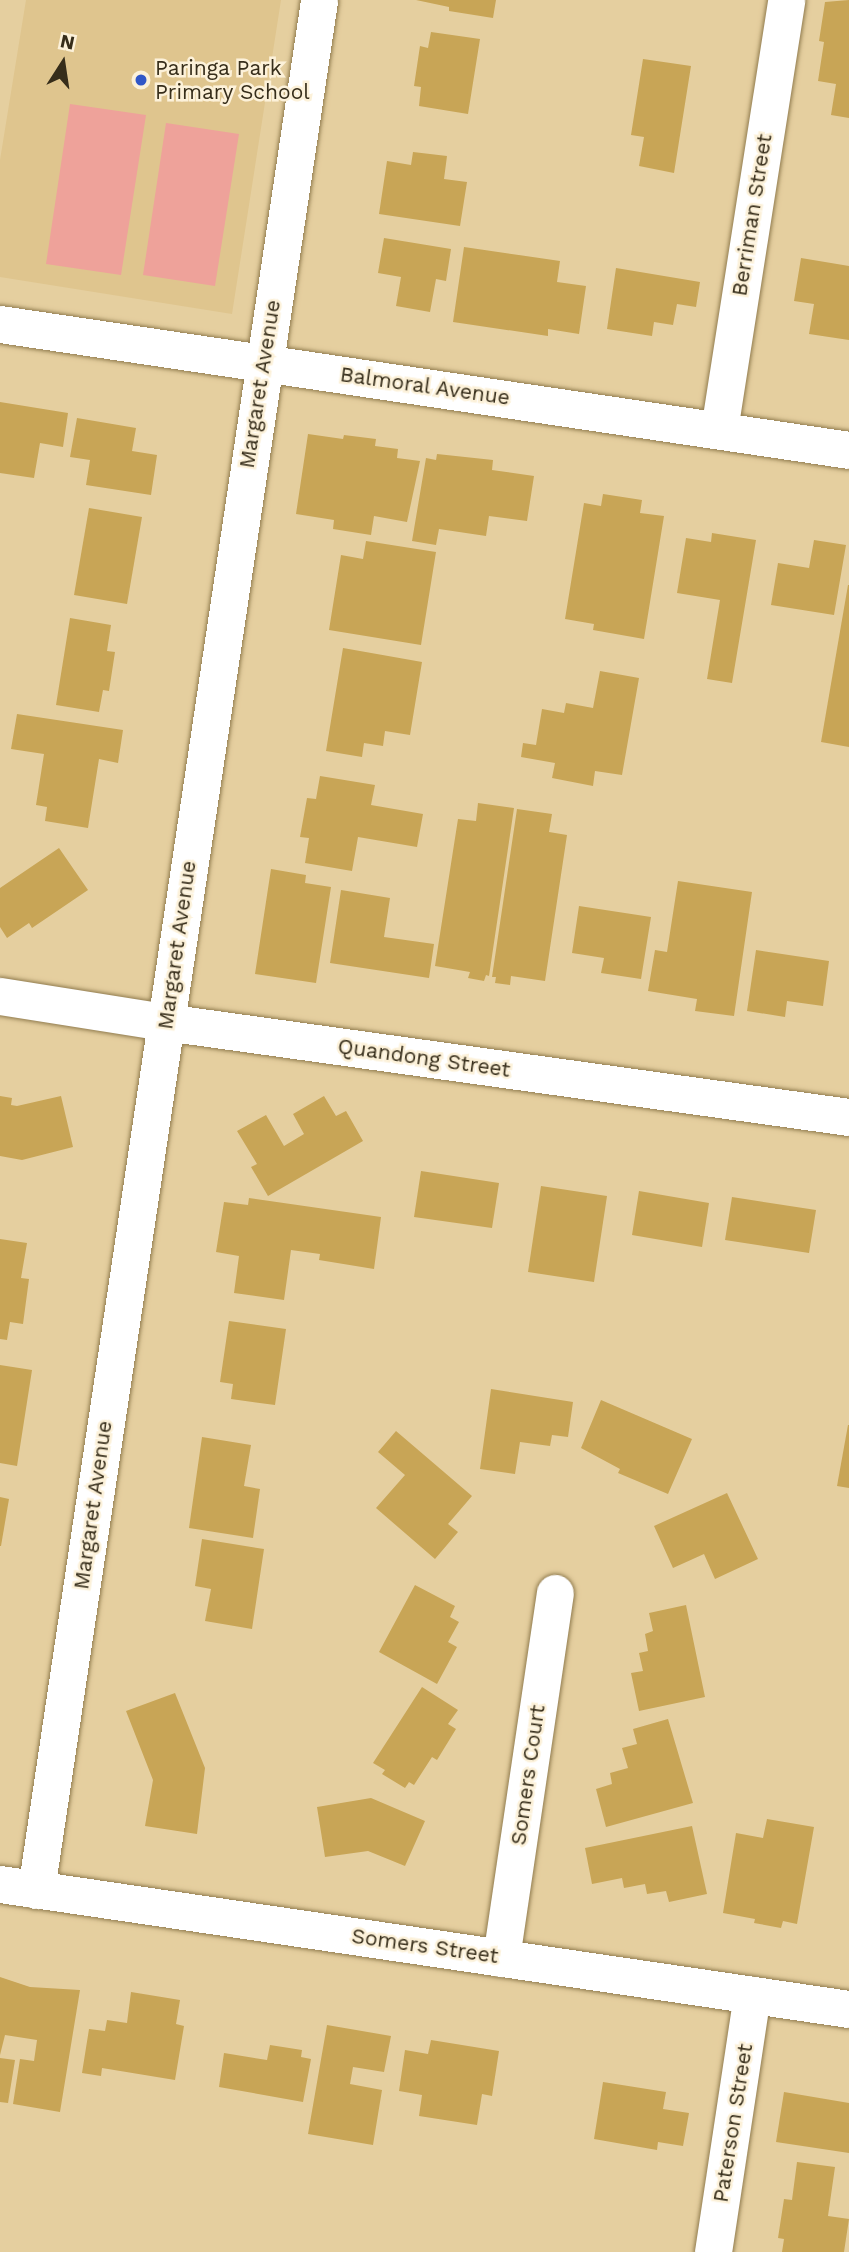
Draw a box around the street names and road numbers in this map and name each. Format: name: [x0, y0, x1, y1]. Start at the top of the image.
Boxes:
street label: Berriman Street: [727, 132, 777, 298]
street label: Margaret Avenue: [234, 298, 286, 470]
street label: Balmoral Avenue: [338, 362, 512, 410]
street label: Margaret Avenue: [153, 859, 201, 1031]
street label: Quandong Street: [336, 1033, 512, 1083]
street label: Margaret Avenue: [69, 1419, 117, 1591]
street label: Somers Court: [506, 1703, 550, 1847]
street label: Somers Street: [350, 1923, 500, 1969]
street label: Paterson Street: [708, 2042, 758, 2204]

